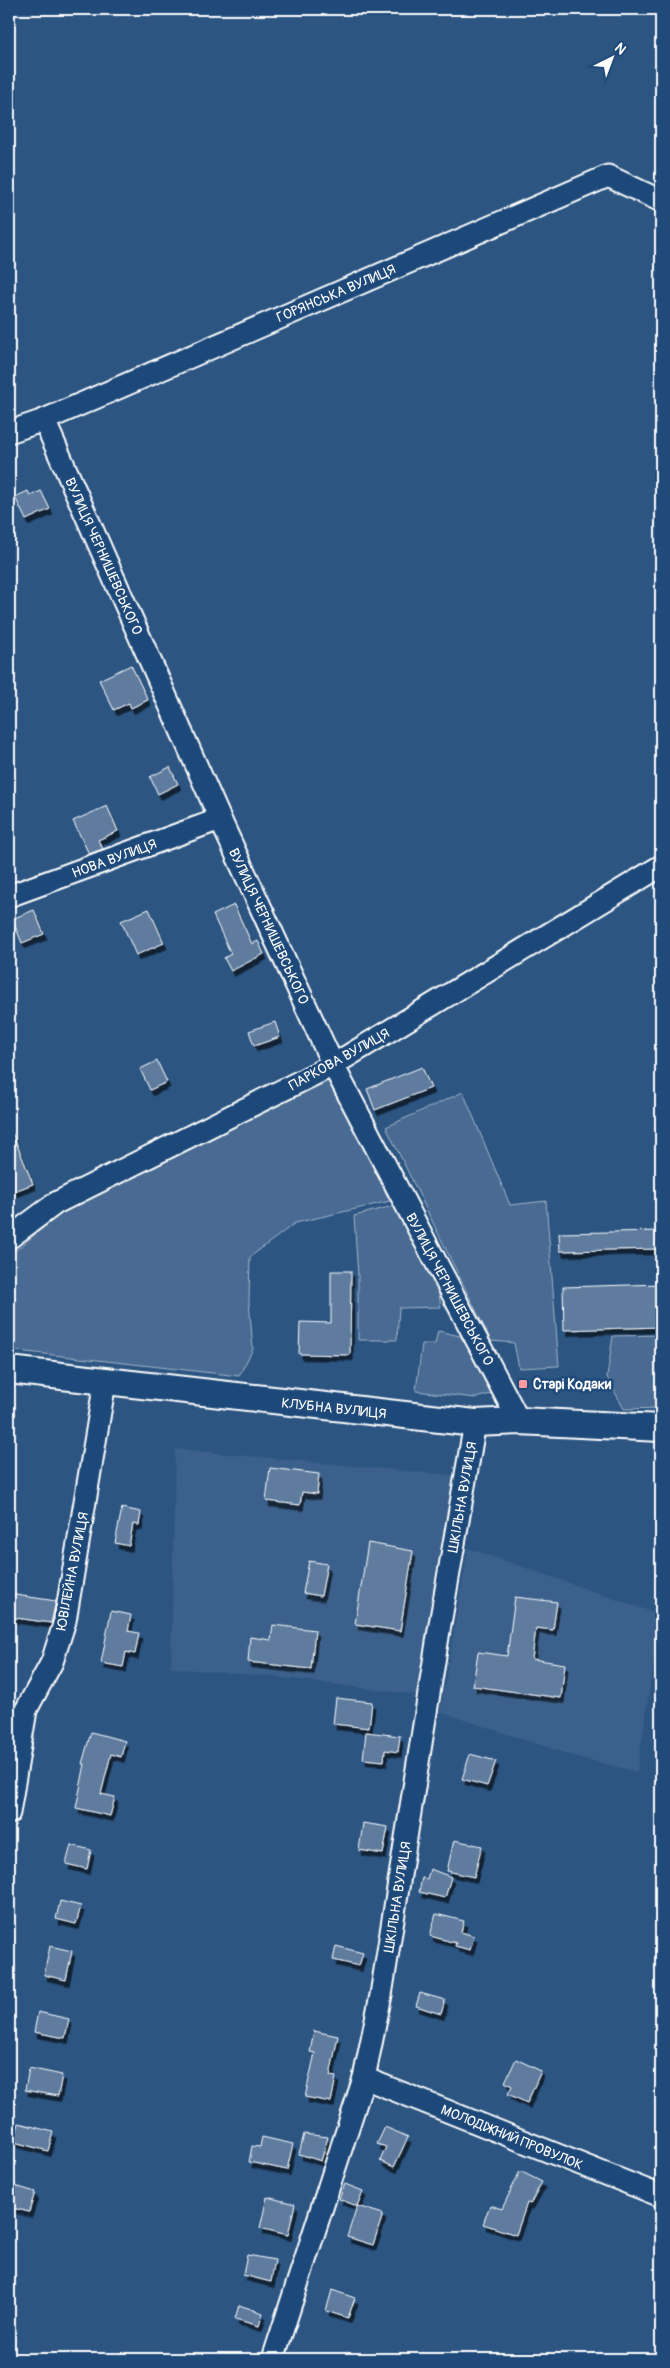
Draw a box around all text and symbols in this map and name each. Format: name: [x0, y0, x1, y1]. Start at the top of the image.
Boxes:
north arrow: [588, 32, 638, 82]
text: N: [611, 39, 630, 58]
street label: ГОРЯНСЬКА ВУЛИЦЯ: [274, 261, 398, 326]
street label: ВУЛИЦЯ ЧЕРНИШЕВСЬКОГО: [61, 475, 146, 638]
street label: НОВА ВУЛИЦЯ: [69, 835, 159, 882]
street label: ВУЛИЦЯ ЧЕРНИШЕВСЬКОГО: [225, 845, 312, 1007]
street label: ПАРКОВА ВУЛИЦЯ: [286, 1025, 393, 1094]
street label: ВУЛИЦЯ ЧЕРНИШЕВСЬКОГО: [402, 1210, 497, 1369]
place label: Старі Кодаки: [533, 1376, 612, 1393]
marker: Старі Кодаки: [517, 1378, 529, 1390]
street label: КЛУБНА ВУЛИЦЯ: [281, 1395, 387, 1422]
street label: ШКІЛЬНА ВУЛИЦЯ: [444, 1440, 481, 1554]
street label: ЮВІЛЕЙНА ВУЛИЦЯ: [53, 1510, 92, 1632]
street label: ШКІЛЬНА ВУЛИЦЯ: [380, 1840, 415, 1954]
street label: МОЛОДІЖНИЙ ПРОВУЛОК: [438, 2101, 585, 2174]

